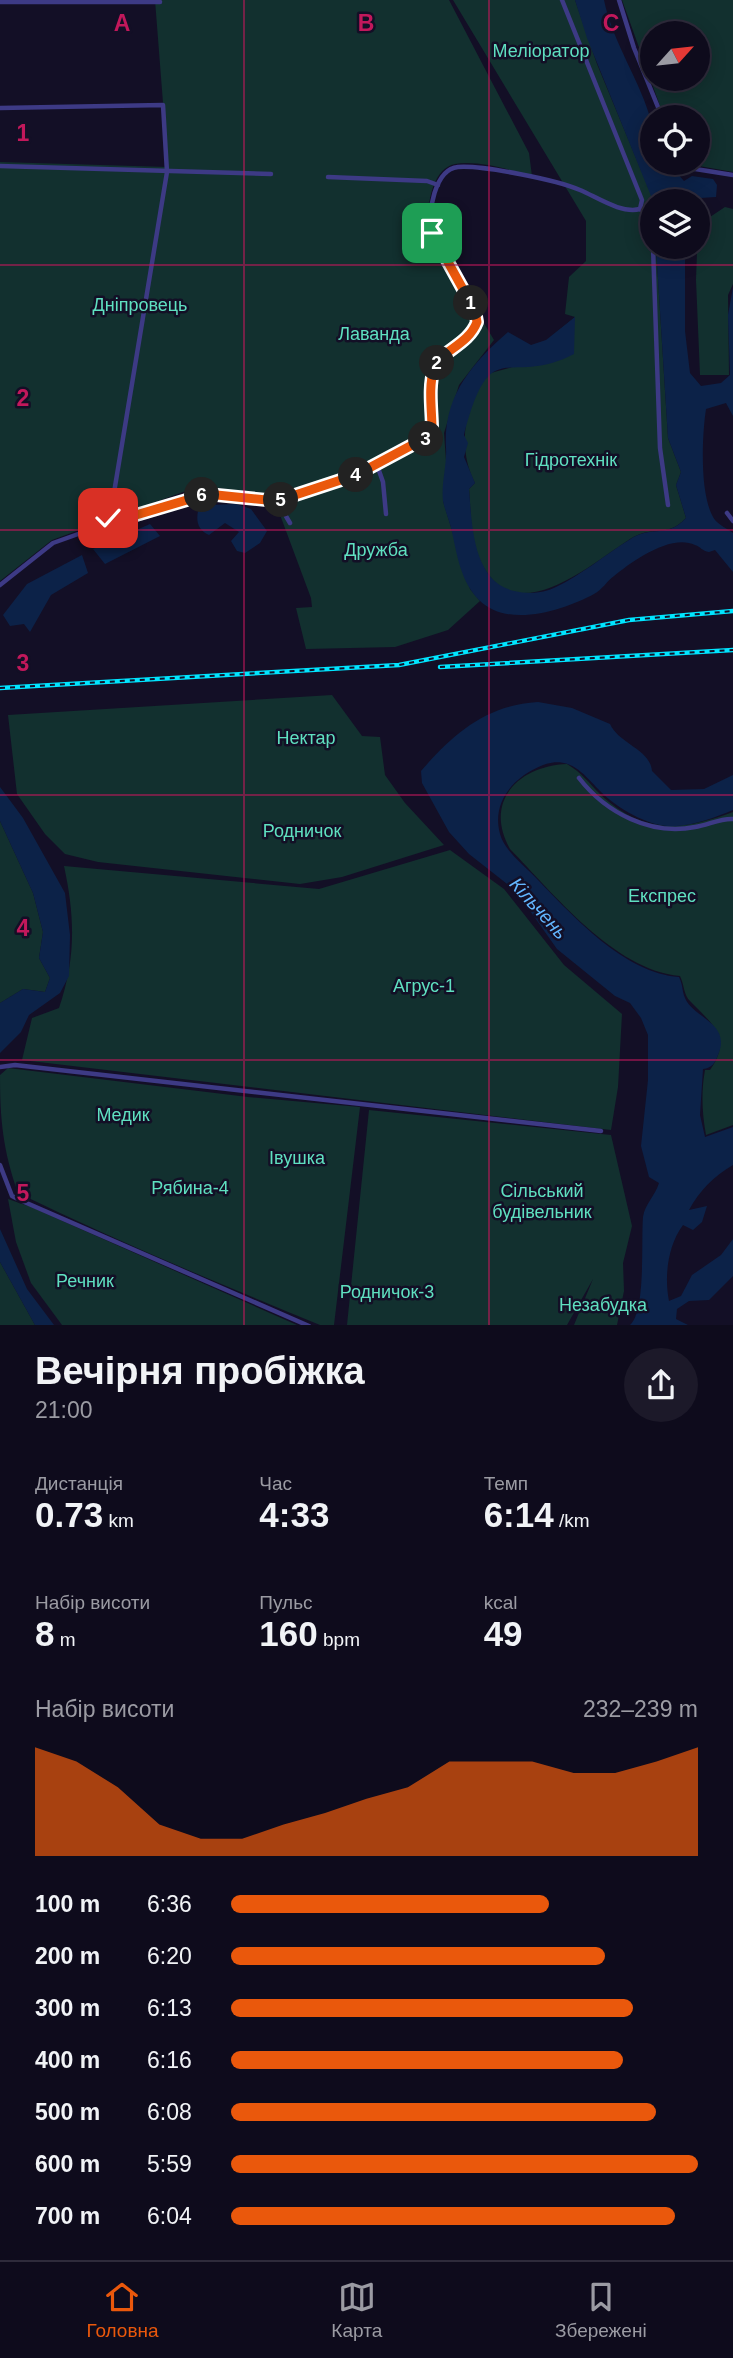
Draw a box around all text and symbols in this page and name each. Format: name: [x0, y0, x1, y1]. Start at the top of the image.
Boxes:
text: A: [114, 10, 130, 36]
text: B: [358, 10, 374, 36]
text: C: [603, 10, 619, 36]
north arrow: [640, 21, 710, 91]
map controls: [640, 21, 710, 259]
park label: Меліоратор: [493, 41, 589, 61]
button: locate: [640, 105, 710, 175]
text: 1: [17, 120, 30, 146]
button: layers: [640, 189, 710, 259]
pin: [402, 203, 462, 263]
icon: arrive: [413, 214, 451, 252]
pin: 1: [454, 286, 489, 320]
text: 1: [465, 292, 476, 313]
park label: Дніпровець: [93, 295, 187, 315]
park label: Лаванда: [338, 324, 411, 344]
pin: 2: [420, 346, 454, 380]
text: 2: [431, 352, 442, 373]
text: 2: [17, 385, 29, 411]
pin: 3: [408, 422, 444, 457]
text: 3: [420, 428, 431, 449]
park label: Гідротехнік: [525, 450, 617, 470]
pin: 4: [338, 458, 374, 492]
text: 4: [350, 464, 361, 485]
pin: 6: [184, 477, 220, 512]
pin: 5: [264, 482, 298, 518]
text: 6: [196, 484, 207, 505]
pin: [78, 488, 138, 548]
text: 5: [275, 489, 286, 510]
icon: check: [89, 499, 127, 537]
park label: Дружба: [344, 540, 409, 560]
text: 3: [17, 650, 29, 676]
park label: Нектар: [276, 728, 336, 748]
park label: Родничок: [263, 821, 341, 841]
water label: Кільчень: [506, 873, 572, 943]
park label: Експрес: [628, 886, 696, 906]
text: 4: [17, 915, 30, 941]
park label: Агрус-1: [393, 976, 455, 996]
park label: Медик: [96, 1105, 150, 1125]
park label: Івушка: [269, 1148, 326, 1168]
park label: Рябина-4: [151, 1178, 229, 1198]
text: 5: [17, 1180, 30, 1206]
park label: Сільський будівельник: [492, 1181, 592, 1222]
park label: Речник: [56, 1271, 114, 1291]
park label: Родничок-3: [340, 1282, 434, 1302]
park label: Незабудка: [559, 1295, 648, 1315]
button: share: [624, 1348, 698, 1422]
text: Вечірня пробіжка: [35, 1350, 365, 1392]
text: 21:00: [35, 1397, 93, 1423]
text: Дистанція: [35, 1473, 123, 1494]
text: Час: [259, 1473, 292, 1494]
text: Темп: [484, 1473, 528, 1494]
text: 0.73: [35, 1495, 103, 1534]
text: 4:33: [259, 1495, 329, 1534]
text: 6:14: [484, 1495, 554, 1534]
text: km: [103, 1510, 134, 1531]
text: /km: [554, 1510, 590, 1531]
text: Набір висоти: [35, 1592, 150, 1613]
text: Пульс: [259, 1592, 313, 1613]
text: kcal: [484, 1592, 517, 1613]
text: 8: [35, 1614, 54, 1653]
text: 160: [259, 1614, 318, 1653]
text: 49: [484, 1614, 523, 1653]
text: m: [54, 1629, 76, 1650]
text: bpm: [318, 1629, 360, 1650]
text: Набір висоти: [35, 1696, 174, 1722]
text: 232–239 m: [583, 1696, 698, 1722]
text: 100 m: [35, 1891, 100, 1917]
text: 6:36: [147, 1891, 192, 1917]
text: 200 m: [35, 1943, 100, 1969]
text: 6:20: [147, 1943, 192, 1969]
text: 300 m: [35, 1995, 100, 2021]
text: 6:13: [147, 1995, 192, 2021]
text: 400 m: [35, 2047, 100, 2073]
text: 6:16: [147, 2047, 192, 2073]
text: 500 m: [35, 2099, 100, 2125]
text: 6:08: [147, 2099, 192, 2125]
text: 600 m: [35, 2151, 100, 2177]
text: 5:59: [147, 2151, 192, 2177]
text: 700 m: [35, 2203, 100, 2229]
text: 6:04: [147, 2203, 192, 2229]
tab: Головна: [86, 2278, 159, 2342]
tab: Карта: [331, 2278, 382, 2342]
tab: Збережені: [555, 2278, 647, 2342]

